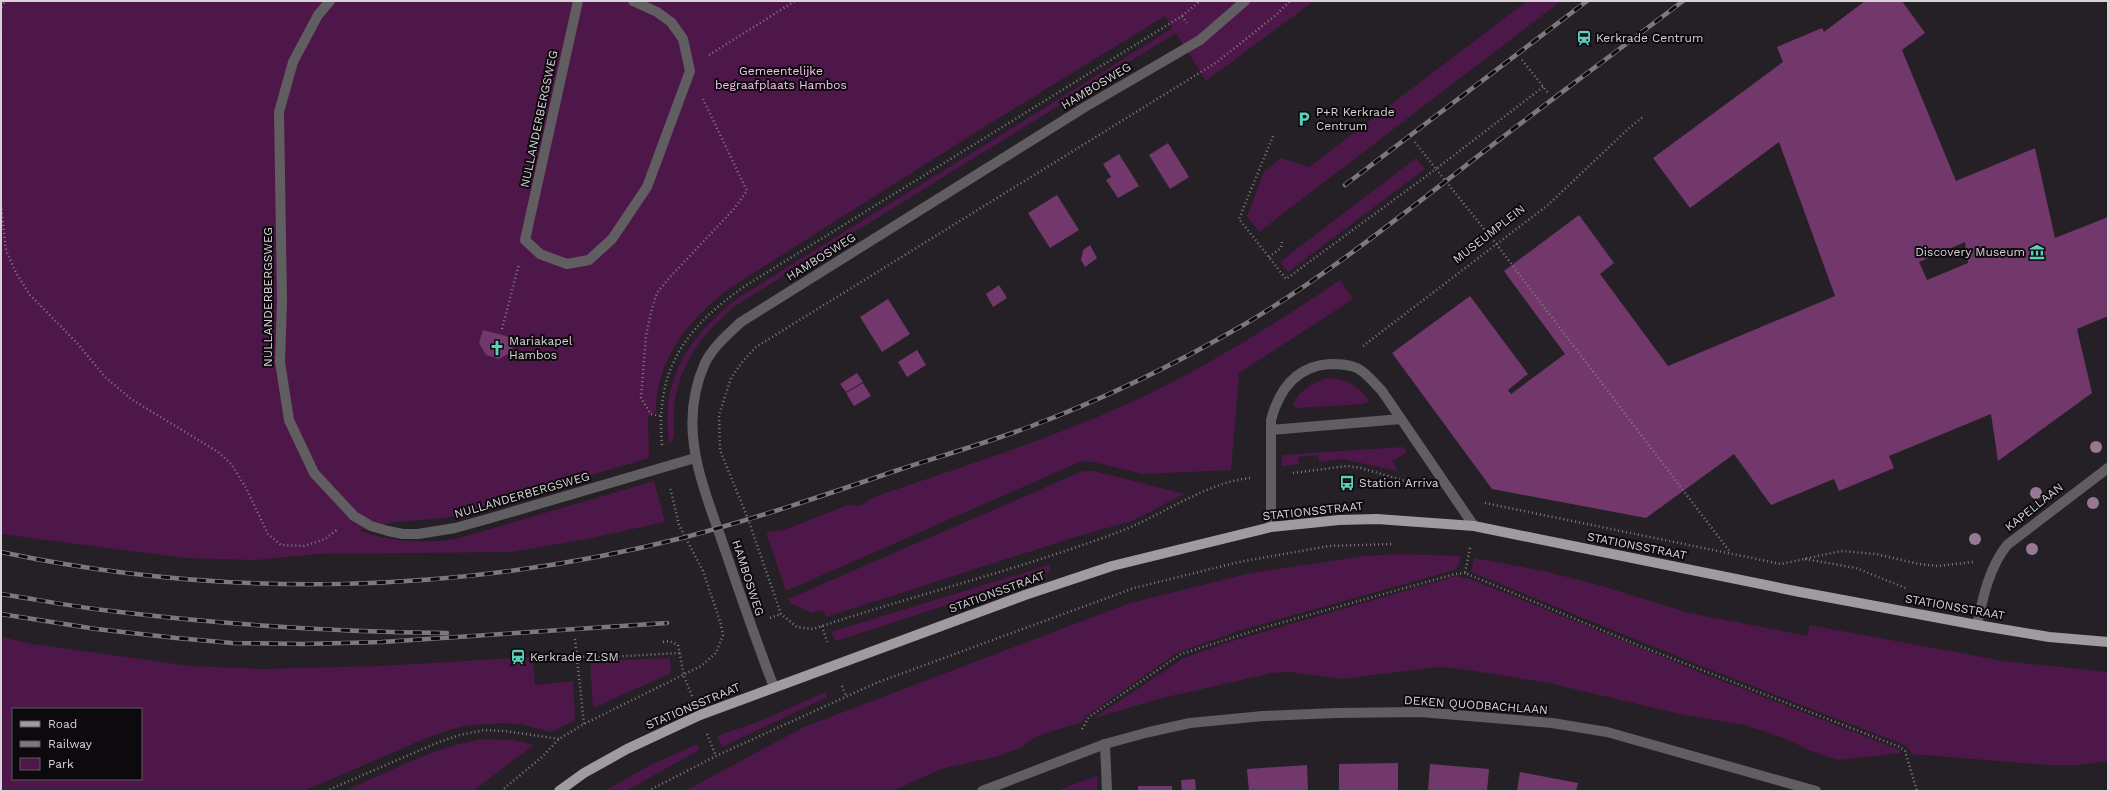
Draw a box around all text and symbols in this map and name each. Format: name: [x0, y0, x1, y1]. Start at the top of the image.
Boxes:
station icon: Kerkrade Centrum: [1575, 29, 1593, 47]
place label: Kerkrade Centrum: [1596, 31, 1703, 45]
street label: NULLANDERBERGSWEG: [518, 49, 560, 189]
street label: HAMBOSWEG: [1058, 60, 1134, 112]
park label: Gemeentelijke begraafplaats Hambos: [715, 64, 847, 92]
place label: P+R Kerkrade Centrum: [1316, 105, 1395, 133]
parking icon: P+R Kerkrade Centrum: [1295, 110, 1313, 128]
street label: MUSEUMPLEIN: [1450, 202, 1528, 266]
street label: NULLANDERBERGSWEG: [261, 227, 275, 367]
street label: HAMBOSWEG: [784, 230, 858, 284]
museum icon: Discovery Museum: [2028, 243, 2046, 261]
place label: Discovery Museum: [1915, 245, 2025, 259]
place label: Mariakapel Hambos: [509, 334, 573, 362]
church icon: Mariakapel Hambos: [488, 339, 506, 357]
street label: NULLANDERBERGSWEG: [453, 469, 591, 521]
bus stop icon: Station Arriva: [1338, 474, 1356, 492]
place label: Station Arriva: [1359, 476, 1439, 490]
street label: KAPELLAAN: [2002, 480, 2066, 534]
street label: STATIONSSTRAAT: [1262, 499, 1364, 523]
street label: STATIONSSTRAAT: [1586, 529, 1688, 563]
street label: HAMBOSWEG: [729, 538, 767, 618]
street label: STATIONSSTRAAT: [947, 568, 1047, 616]
street label: STATIONSSTRAAT: [1904, 591, 2006, 623]
station icon: Kerkrade ZLSM: [509, 648, 527, 666]
place label: Kerkrade ZLSM: [530, 650, 619, 664]
street label: STATIONSSTRAAT: [644, 680, 742, 732]
street label: DEKEN QUODBACHLAAN: [1404, 693, 1548, 717]
legend: [12, 708, 142, 780]
text: Road: [48, 717, 77, 731]
text: Railway: [48, 737, 93, 751]
text: Park: [48, 757, 74, 771]

